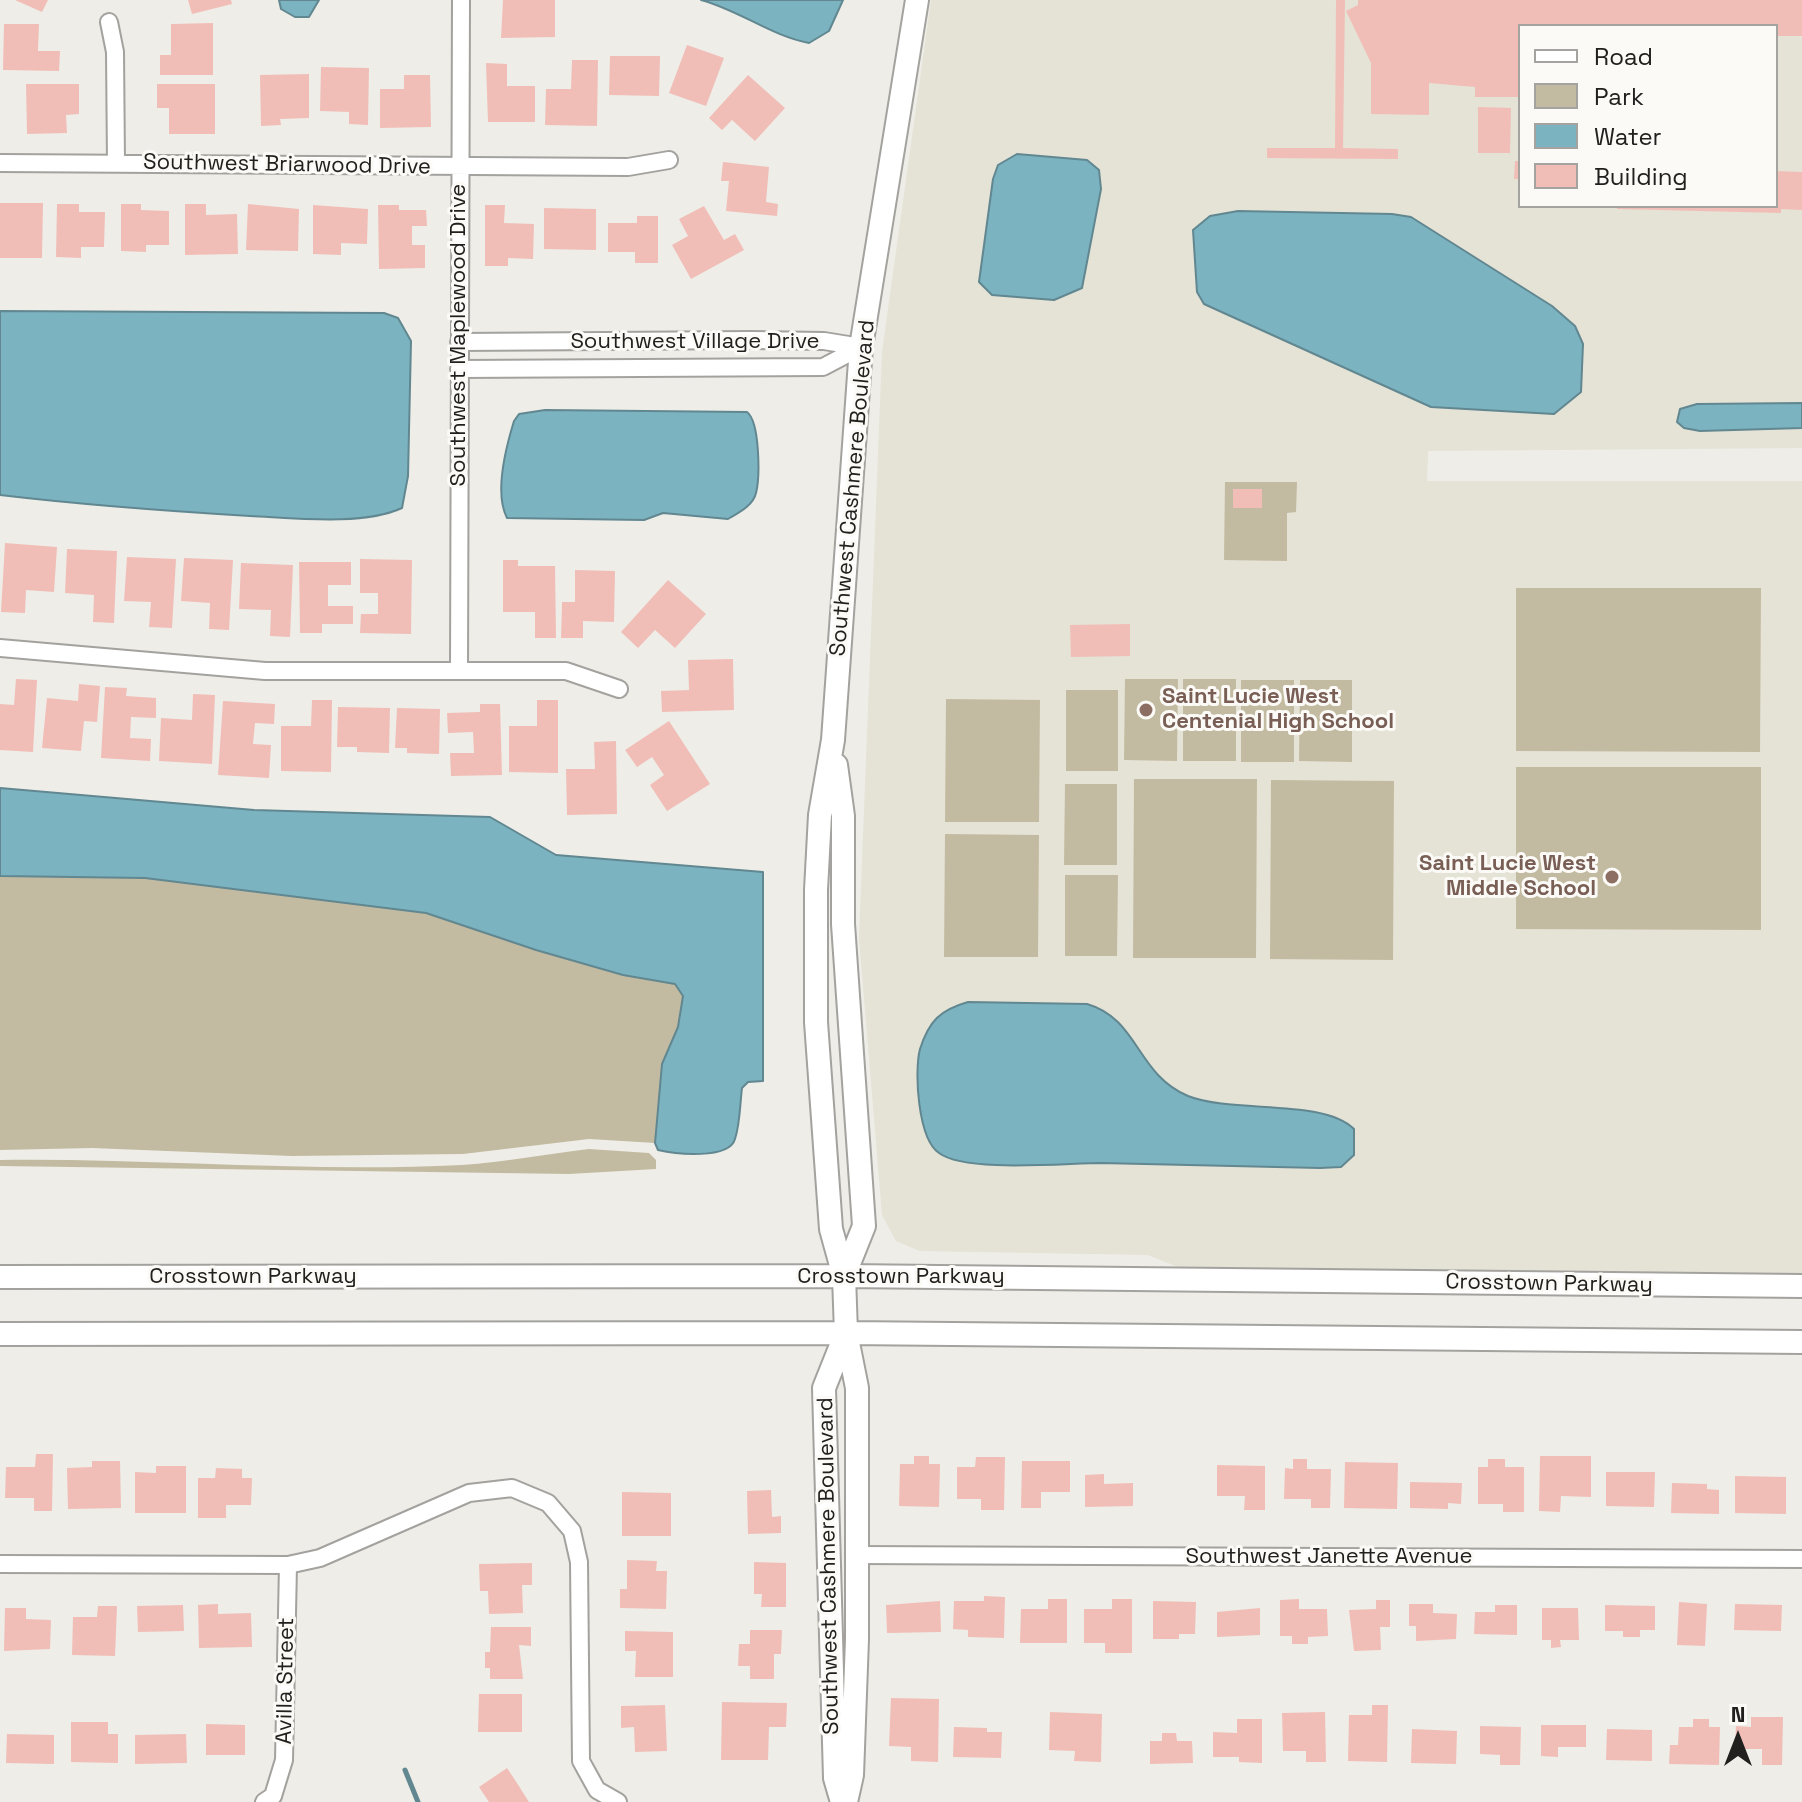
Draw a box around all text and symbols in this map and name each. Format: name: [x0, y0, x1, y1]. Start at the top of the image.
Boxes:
legend: [1518, 24, 1778, 208]
text: Road: [1594, 41, 1653, 72]
text: Park: [1594, 81, 1644, 112]
text: Water: [1594, 121, 1662, 152]
street label: Southwest Briarwood Drive: [143, 149, 431, 181]
text: Building: [1594, 161, 1688, 192]
street label: Southwest Maplewood Drive: [446, 184, 472, 486]
street label: Southwest Cashmere Boulevard: [825, 319, 881, 657]
street label: Southwest Village Drive: [570, 329, 820, 355]
place label: Saint Lucie West Centenial High School: [1162, 684, 1394, 736]
marker: Saint Lucie West Centenial High School: [1137, 701, 1155, 719]
place label: Saint Lucie West Middle School: [1419, 851, 1596, 902]
marker: Saint Lucie West Middle School: [1603, 868, 1621, 886]
street label: Crosstown Parkway: [149, 1264, 357, 1290]
street label: Crosstown Parkway: [797, 1264, 1005, 1290]
street label: Crosstown Parkway: [1445, 1269, 1653, 1299]
street label: Southwest Cashmere Boulevard: [813, 1397, 845, 1735]
street label: Southwest Janette Avenue: [1186, 1544, 1472, 1570]
street label: Avilla Street: [272, 1617, 300, 1745]
north arrow: [1698, 1698, 1778, 1778]
text: N: [1731, 1700, 1745, 1728]

